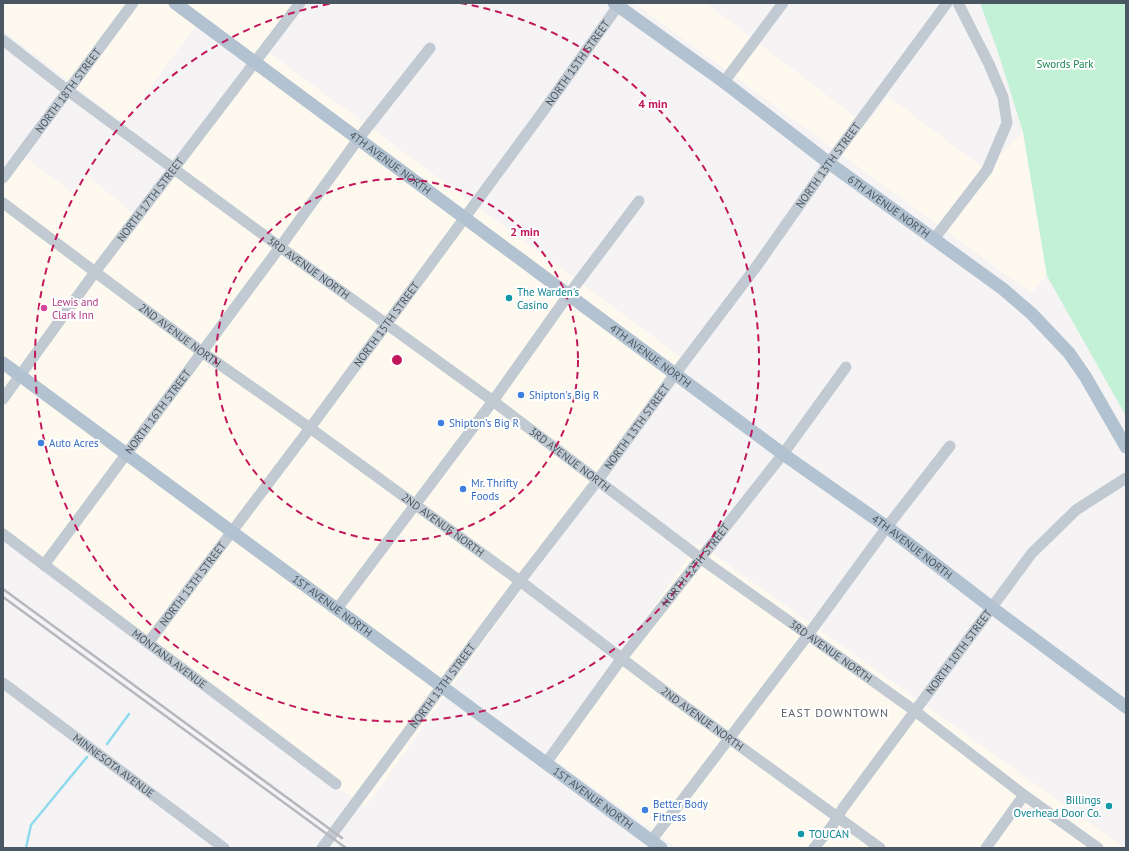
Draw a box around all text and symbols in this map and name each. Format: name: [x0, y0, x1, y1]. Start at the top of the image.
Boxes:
street label: NORTH 15TH STREET: [542, 17, 613, 108]
street label: NORTH 18TH STREET: [32, 45, 104, 136]
park label: Swords Park: [1036, 57, 1094, 71]
text: 4 min: [638, 96, 668, 111]
street label: NORTH 13TH STREET: [793, 120, 864, 211]
street label: 4TH AVENUE NORTH: [347, 128, 434, 197]
street label: NORTH 17TH STREET: [114, 155, 187, 244]
street label: 6TH AVENUE NORTH: [845, 172, 933, 241]
text: 2 min: [510, 224, 540, 239]
street label: 3RD AVENUE NORTH: [265, 233, 352, 302]
street label: NORTH 15TH STREET: [350, 279, 422, 370]
place label: The Warden's Casino: [517, 285, 580, 312]
marker: The Warden's Casino: [504, 293, 514, 303]
place label: Lewis and Clark Inn: [52, 295, 99, 322]
street label: 2ND AVENUE NORTH: [136, 300, 224, 370]
marker: Lewis and Clark Inn: [39, 303, 49, 313]
street label: 4TH AVENUE NORTH: [607, 321, 694, 391]
centre of rings: [390, 353, 404, 367]
street label: NORTH 16TH STREET: [122, 366, 194, 457]
street label: NORTH 13TH STREET: [601, 381, 672, 472]
place label: Shipton's Big R: [529, 388, 600, 402]
marker: Shipton's Big R: [516, 390, 526, 400]
place label: Shipton’s Big R: [449, 416, 520, 430]
marker: Shipton’s Big R: [436, 418, 446, 428]
street label: 3RD AVENUE NORTH: [526, 424, 613, 494]
place label: Auto Acres: [49, 436, 99, 450]
marker: Auto Acres: [36, 438, 46, 448]
place label: Mr. Thrifty Foods: [471, 476, 519, 503]
marker: Mr. Thrifty Foods: [458, 484, 468, 494]
street label: 2ND AVENUE NORTH: [399, 490, 487, 560]
street label: 4TH AVENUE NORTH: [869, 511, 955, 582]
street label: NORTH 12TH STREET: [658, 521, 732, 609]
street label: NORTH 15TH STREET: [156, 539, 229, 629]
street label: 1ST AVENUE NORTH: [289, 572, 375, 640]
street label: NORTH 10TH STREET: [923, 607, 995, 697]
street label: 3RD AVENUE NORTH: [787, 617, 875, 685]
street label: MONTANA AVENUE: [129, 626, 210, 692]
street label: NORTH 13TH STREET: [406, 641, 478, 731]
street label: 2ND AVENUE NORTH: [658, 684, 746, 754]
district label: EAST DOWNTOWN: [781, 705, 889, 720]
street label: MINNESOTA AVENUE: [70, 731, 157, 801]
street label: 1ST AVENUE NORTH: [550, 764, 636, 832]
place label: Billings Overhead Door Co.: [1014, 793, 1101, 820]
place label: Better Body Fitness: [653, 797, 709, 824]
marker: Billings Overhead Door Co.: [1104, 801, 1114, 811]
marker: Better Body Fitness: [640, 805, 650, 815]
place label: TOUCAN: [809, 827, 849, 841]
marker: TOUCAN: [796, 829, 806, 839]

